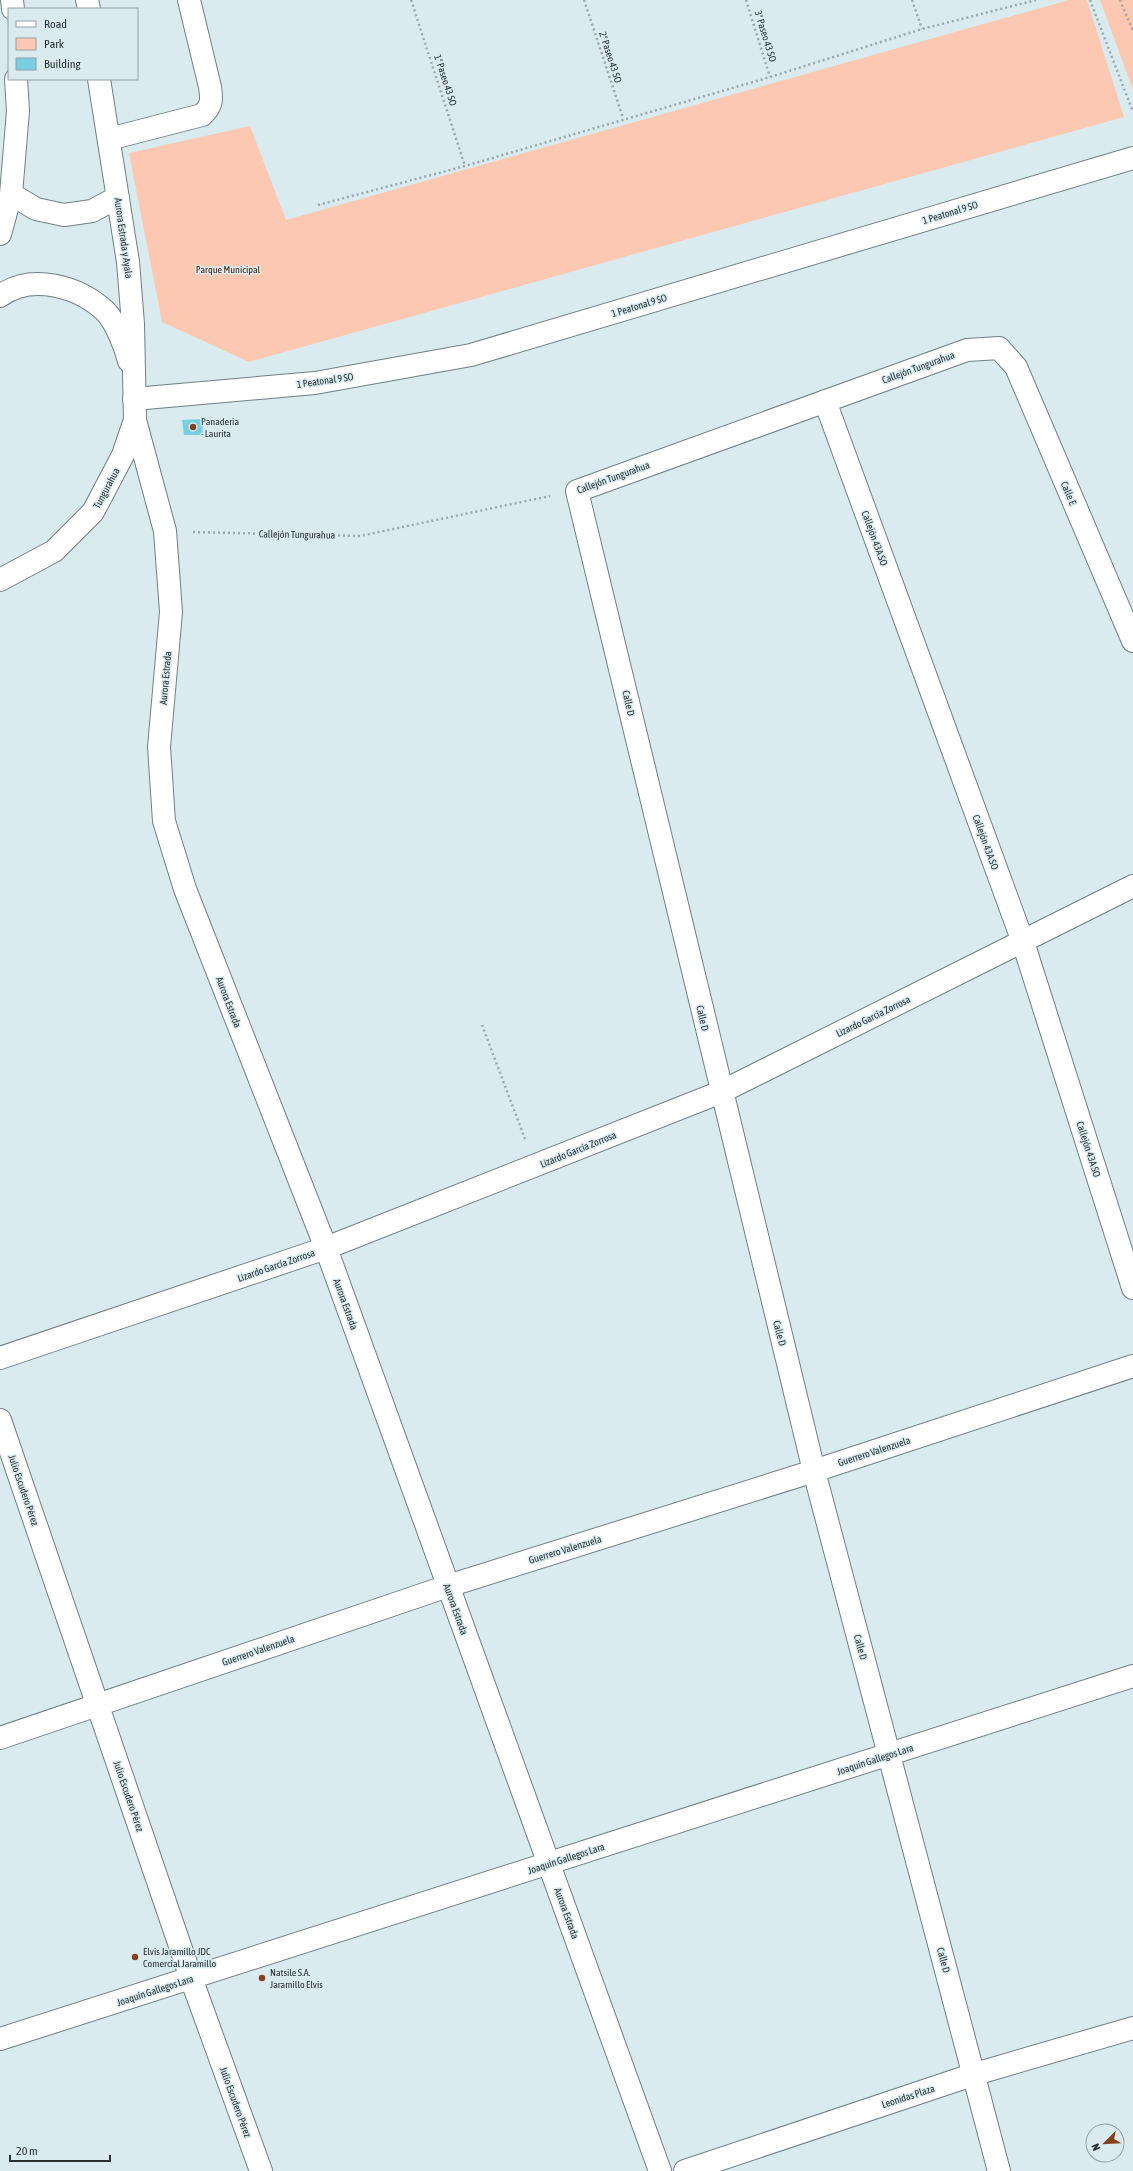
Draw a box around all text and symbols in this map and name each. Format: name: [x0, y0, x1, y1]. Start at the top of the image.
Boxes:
legend: [8, 8, 138, 80]
street label: 3º Paseo 43 SO: [753, 9, 779, 63]
text: Road: [44, 17, 67, 31]
street label: 2º Paseo 43 SO: [597, 30, 624, 84]
text: Park: [44, 37, 65, 51]
street label: 1º Paseo 43 SO: [432, 53, 459, 107]
text: Building: [44, 57, 82, 71]
street label: Aurora Estrada y Ayala: [112, 197, 135, 279]
street label: 1 Peatonal 9 SO: [921, 199, 979, 226]
park label: Parque Municipal: [196, 264, 261, 275]
street label: 1 Peatonal 9 SO: [610, 292, 668, 319]
street label: Callejón Tungurahua: [880, 349, 956, 386]
street label: 1 Peatonal 9 SO: [296, 371, 354, 390]
place label: Panaderia - Laurita: [201, 416, 239, 439]
marker: Panaderia - Laurita: [188, 422, 198, 432]
street label: Callejón Tungurahua: [575, 459, 651, 496]
street label: Tungurahua: [91, 466, 122, 510]
street label: Calle E: [1059, 480, 1079, 507]
street label: Callejón 43A SO: [859, 509, 890, 567]
street label: Callejón Tungurahua: [259, 528, 336, 541]
street label: Aurora Estrada: [158, 651, 173, 705]
street label: Calle D: [620, 689, 637, 717]
street label: Callejón 43A SO: [970, 813, 1001, 871]
street label: Aurora Estrada: [214, 975, 243, 1029]
street label: Lizardo García Zorrosa: [834, 994, 912, 1039]
street label: Calle D: [694, 1004, 711, 1032]
street label: Callejón 43A SO: [1074, 1120, 1103, 1178]
street label: Lizardo García Zorrosa: [539, 1129, 618, 1170]
street label: Lizardo García Zorrosa: [236, 1247, 317, 1284]
street label: Aurora Estrada: [331, 1277, 360, 1332]
street label: Calle D: [771, 1319, 788, 1347]
street label: Guerrero Valenzuela: [837, 1434, 912, 1468]
street label: Julio Escudero Pérez: [6, 1453, 41, 1527]
street label: Guerrero Valenzuela: [527, 1533, 603, 1566]
street label: Aurora Estrada: [441, 1582, 470, 1637]
street label: Guerrero Valenzuela: [221, 1633, 296, 1668]
street label: Calle D: [852, 1633, 869, 1661]
street label: Joaquín Gallegos Lara: [835, 1742, 915, 1777]
street label: Julio Escudero Pérez: [111, 1759, 146, 1833]
street label: Joaquín Gallegos Lara: [526, 1841, 606, 1876]
street label: Aurora Estrada: [552, 1886, 581, 1941]
place label: Elvis Jaramillo JDC Comercial Jaramillo: [143, 1946, 217, 1969]
street label: Calle D: [935, 1946, 952, 1974]
marker: Elvis Jaramillo JDC Comercial Jaramillo: [130, 1952, 140, 1962]
place label: Natsile S.A. Jaramillo Elvis: [270, 1967, 323, 1990]
street label: Joaquín Gallegos Lara: [115, 1973, 195, 2008]
marker: Natsile S.A. Jaramillo Elvis: [257, 1973, 267, 1983]
street label: Julio Escudero Pérez: [218, 2065, 254, 2139]
street label: Leonidas Plaza: [880, 2083, 936, 2110]
north arrow: [1085, 2123, 1125, 2163]
scale bar: [10, 2137, 110, 2163]
text: N: [1089, 2142, 1103, 2152]
text: 20 m: [16, 2144, 38, 2158]

